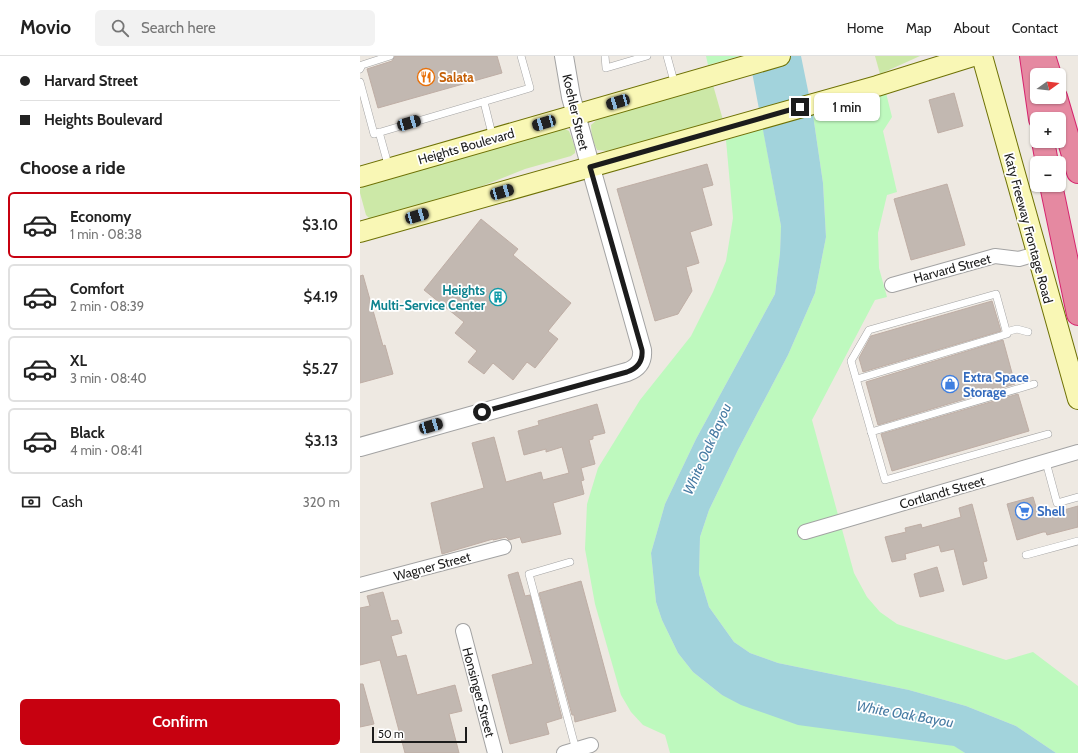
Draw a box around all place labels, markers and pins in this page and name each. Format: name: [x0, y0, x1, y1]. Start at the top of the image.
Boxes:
restaurant icon: Salata: [416, 67, 436, 87]
place label: Salata: [439, 69, 474, 85]
place label: Heights Multi-Service Center: [370, 282, 486, 313]
building icon: Heights Multi-Service Center: [488, 287, 508, 307]
place label: Extra Space Storage: [963, 369, 1029, 400]
shop icon: Extra Space Storage: [940, 374, 960, 394]
supermarket icon: Shell: [1014, 501, 1034, 521]
place label: Shell: [1037, 503, 1066, 519]

